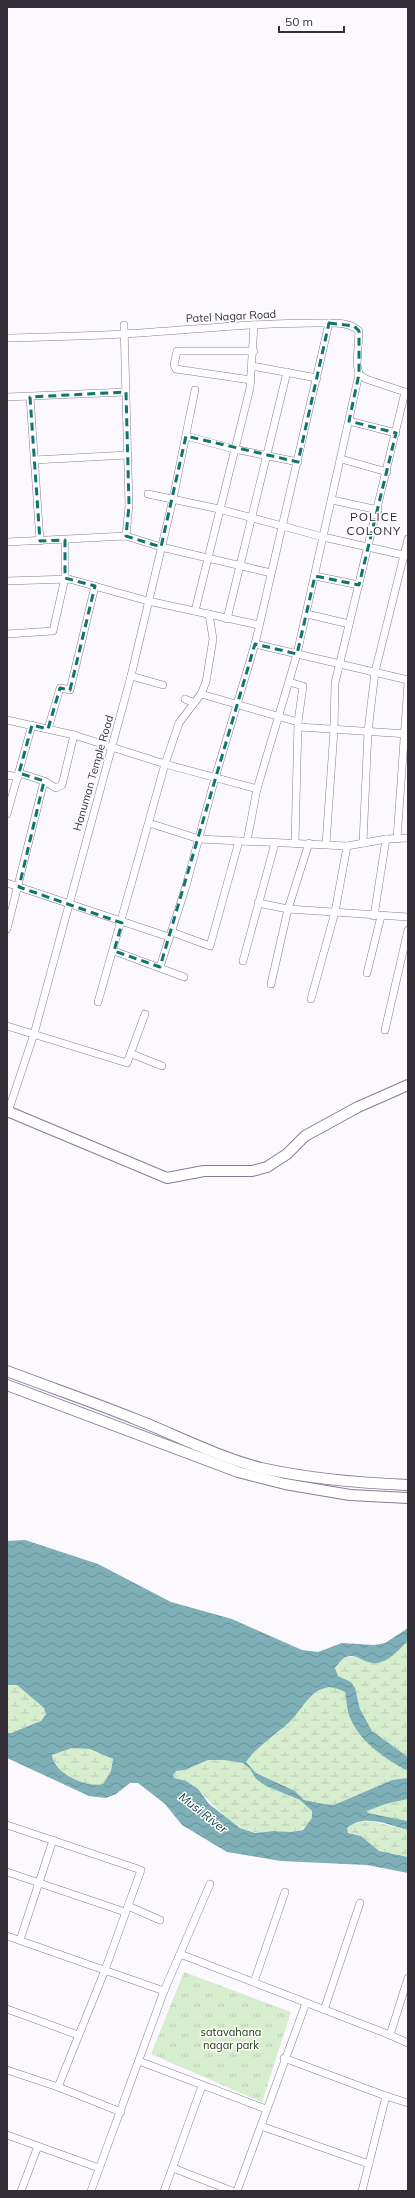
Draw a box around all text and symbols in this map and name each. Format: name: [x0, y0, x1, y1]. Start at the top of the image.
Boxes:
scale bar: [279, 8, 344, 34]
text: 50 m: [285, 14, 313, 29]
street label: Patel Nagar Road: [185, 307, 277, 325]
district label: POLICE COLONY: [347, 509, 401, 538]
street label: Hanuman Temple Road: [70, 713, 116, 833]
water label: Musi River: [176, 1789, 231, 1837]
park label: satavahana nagar park: [201, 2025, 261, 2052]

